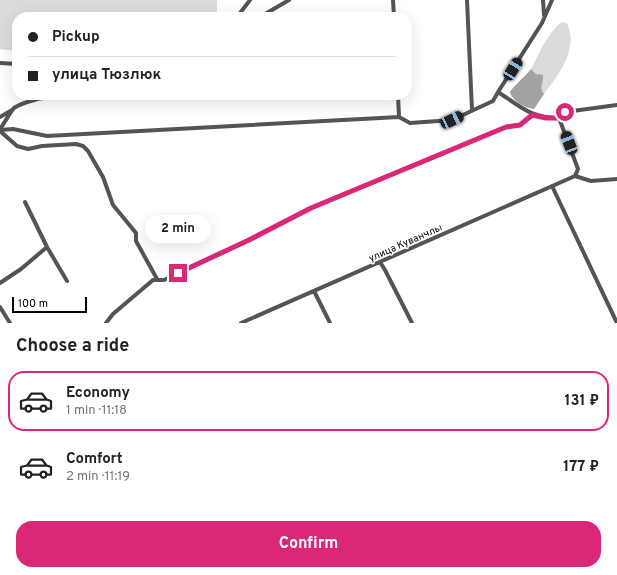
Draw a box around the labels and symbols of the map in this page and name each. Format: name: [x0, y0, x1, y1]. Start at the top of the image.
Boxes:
car: [502, 56, 524, 82]
route start: [556, 103, 574, 121]
car: [439, 109, 465, 131]
car: [559, 130, 579, 156]
callout: 2 min: [145, 215, 211, 243]
street label: улица Куванчлы: [367, 221, 445, 265]
route end: [169, 264, 187, 282]
scale bar: [12, 295, 87, 314]

